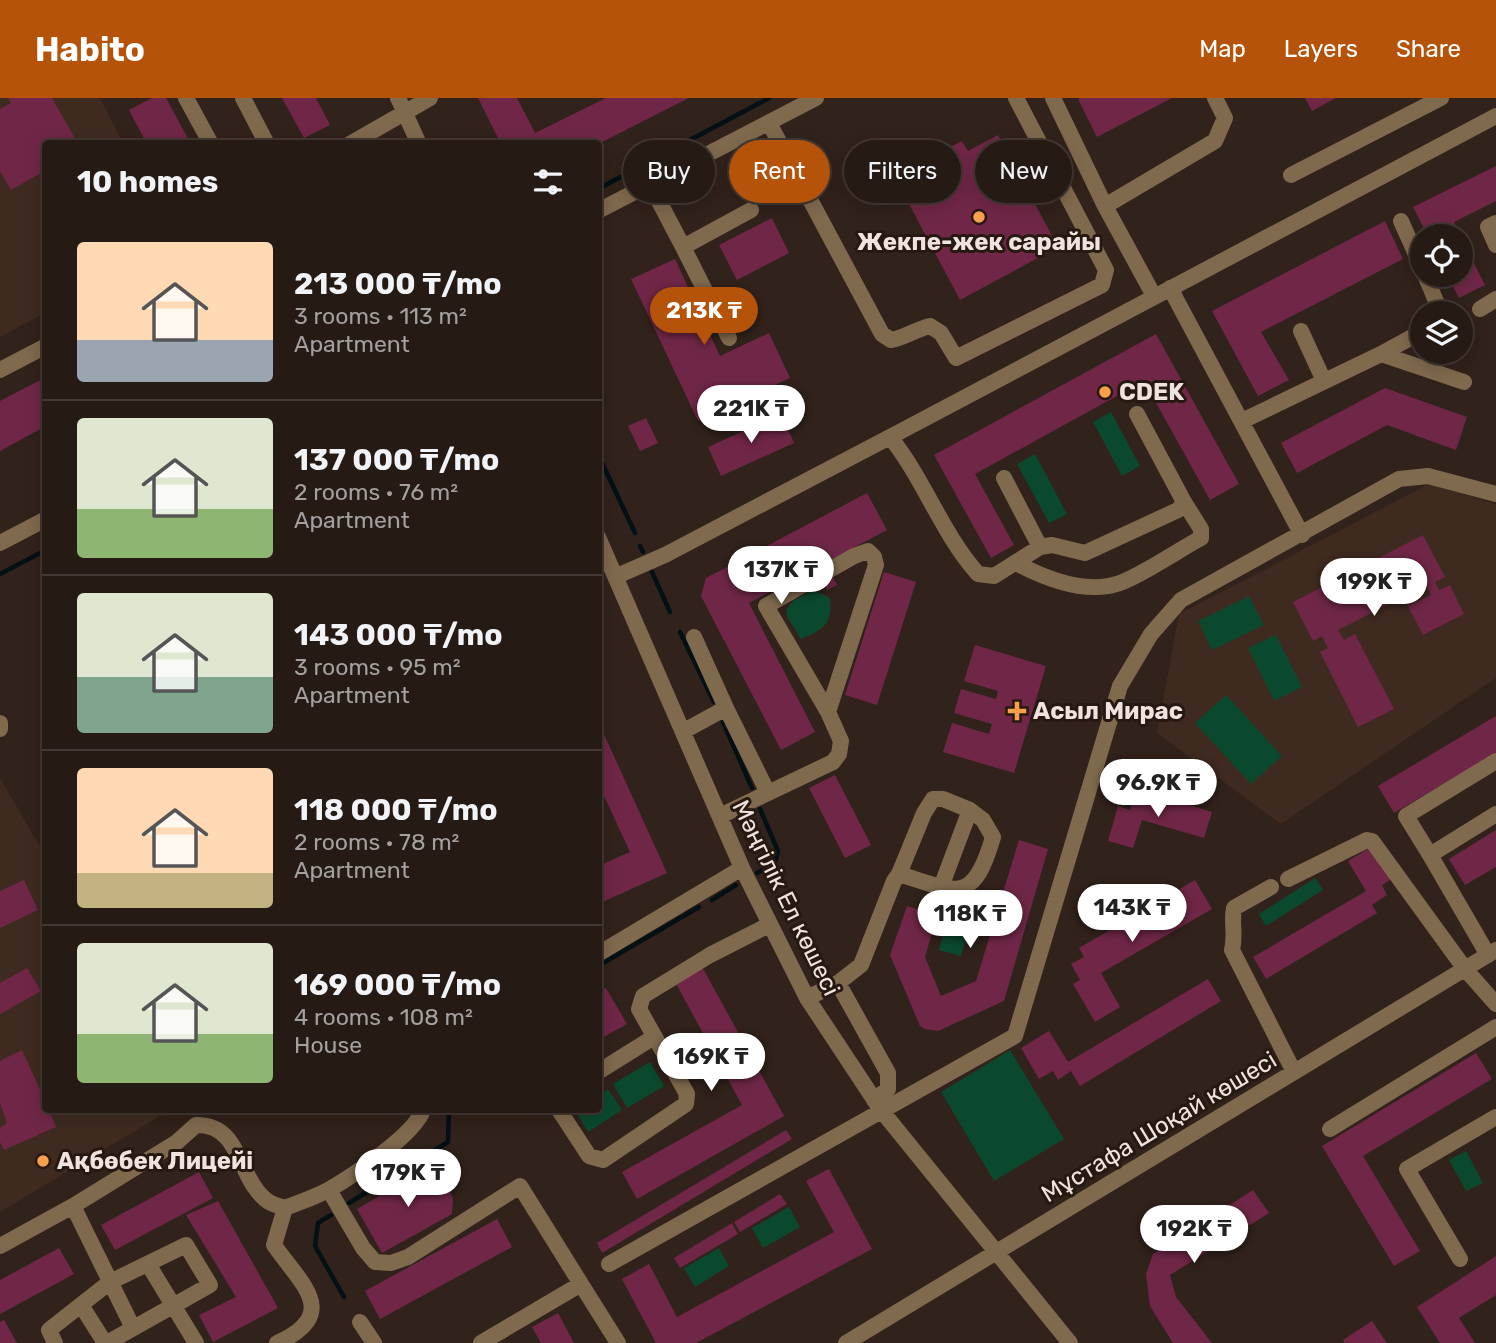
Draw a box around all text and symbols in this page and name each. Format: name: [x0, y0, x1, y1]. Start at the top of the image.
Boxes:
text: Habito: [35, 30, 145, 69]
text: Map: [1199, 35, 1246, 63]
text: Layers: [1284, 35, 1358, 63]
text: Share: [1396, 35, 1461, 63]
chip: Buy: [623, 140, 715, 203]
chip: Rent: [729, 140, 830, 203]
chip: Filters: [844, 140, 961, 203]
chip: New: [975, 140, 1072, 203]
icon: filters: [529, 163, 567, 201]
text: 10 homes: [77, 164, 218, 200]
marker: Жекпе-жек сарайы: [971, 209, 987, 225]
map controls: [1410, 224, 1473, 364]
button: locate: [1410, 224, 1473, 287]
place label: Жекпе-жек сарайы: [857, 228, 1101, 256]
text: 213 000 ₸/mo: [294, 266, 502, 302]
icon: home: [133, 270, 217, 354]
pin: 213K ₸: [647, 288, 761, 347]
text: 213K ₸: [666, 296, 742, 324]
button: layers: [1410, 301, 1473, 364]
text: 3 rooms · 113 m²: [294, 302, 467, 330]
text: Apartment: [294, 330, 410, 358]
place label: CDEK: [1119, 378, 1184, 406]
marker: CDEK: [1097, 384, 1113, 400]
pin: 221K ₸: [694, 386, 808, 445]
text: 221K ₸: [713, 394, 789, 422]
text: 137 000 ₸/mo: [294, 442, 499, 478]
icon: home: [133, 446, 217, 530]
text: 2 rooms · 76 m²: [294, 478, 458, 506]
text: Apartment: [294, 506, 410, 534]
pin: 137K ₸: [724, 546, 838, 606]
text: 137K ₸: [744, 555, 818, 583]
pin: 199K ₸: [1317, 559, 1431, 618]
text: 199K ₸: [1336, 567, 1412, 595]
text: 143 000 ₸/mo: [294, 617, 503, 653]
icon: home: [133, 621, 217, 705]
text: 3 rooms · 95 m²: [294, 653, 461, 681]
text: Apartment: [294, 681, 410, 709]
place label: Асыл Мирас: [1033, 697, 1183, 725]
marker: Асыл Мирас: [1007, 701, 1027, 721]
pin: 96.9K ₸: [1093, 760, 1223, 819]
text: 96.9K ₸: [1116, 768, 1200, 796]
text: 118 000 ₸/mo: [294, 792, 498, 828]
icon: home: [133, 796, 217, 880]
street label: Мәңгілік Ел көшесі: [726, 796, 846, 1000]
text: 2 rooms · 78 m²: [294, 828, 459, 856]
text: Apartment: [294, 856, 410, 884]
pin: 143K ₸: [1075, 884, 1189, 944]
pin: 118K ₸: [913, 890, 1027, 950]
text: 143K ₸: [1094, 893, 1170, 921]
text: 118K ₸: [934, 899, 1006, 927]
text: 169 000 ₸/mo: [294, 967, 501, 1003]
icon: home: [133, 971, 217, 1055]
text: 4 rooms · 108 m²: [294, 1003, 473, 1031]
text: House: [294, 1031, 362, 1059]
pin: 169K ₸: [654, 1034, 768, 1093]
text: 169K ₸: [673, 1042, 749, 1070]
street label: Мұстафа Шоқай көшесі: [1037, 1046, 1281, 1208]
place label: Ақбөбек Лицейі: [57, 1147, 253, 1175]
pin: 179K ₸: [351, 1150, 465, 1209]
marker: Ақбөбек Лицейі: [35, 1153, 51, 1169]
text: 179K ₸: [371, 1158, 445, 1186]
pin: 192K ₸: [1137, 1206, 1251, 1265]
text: 192K ₸: [1156, 1214, 1232, 1242]

